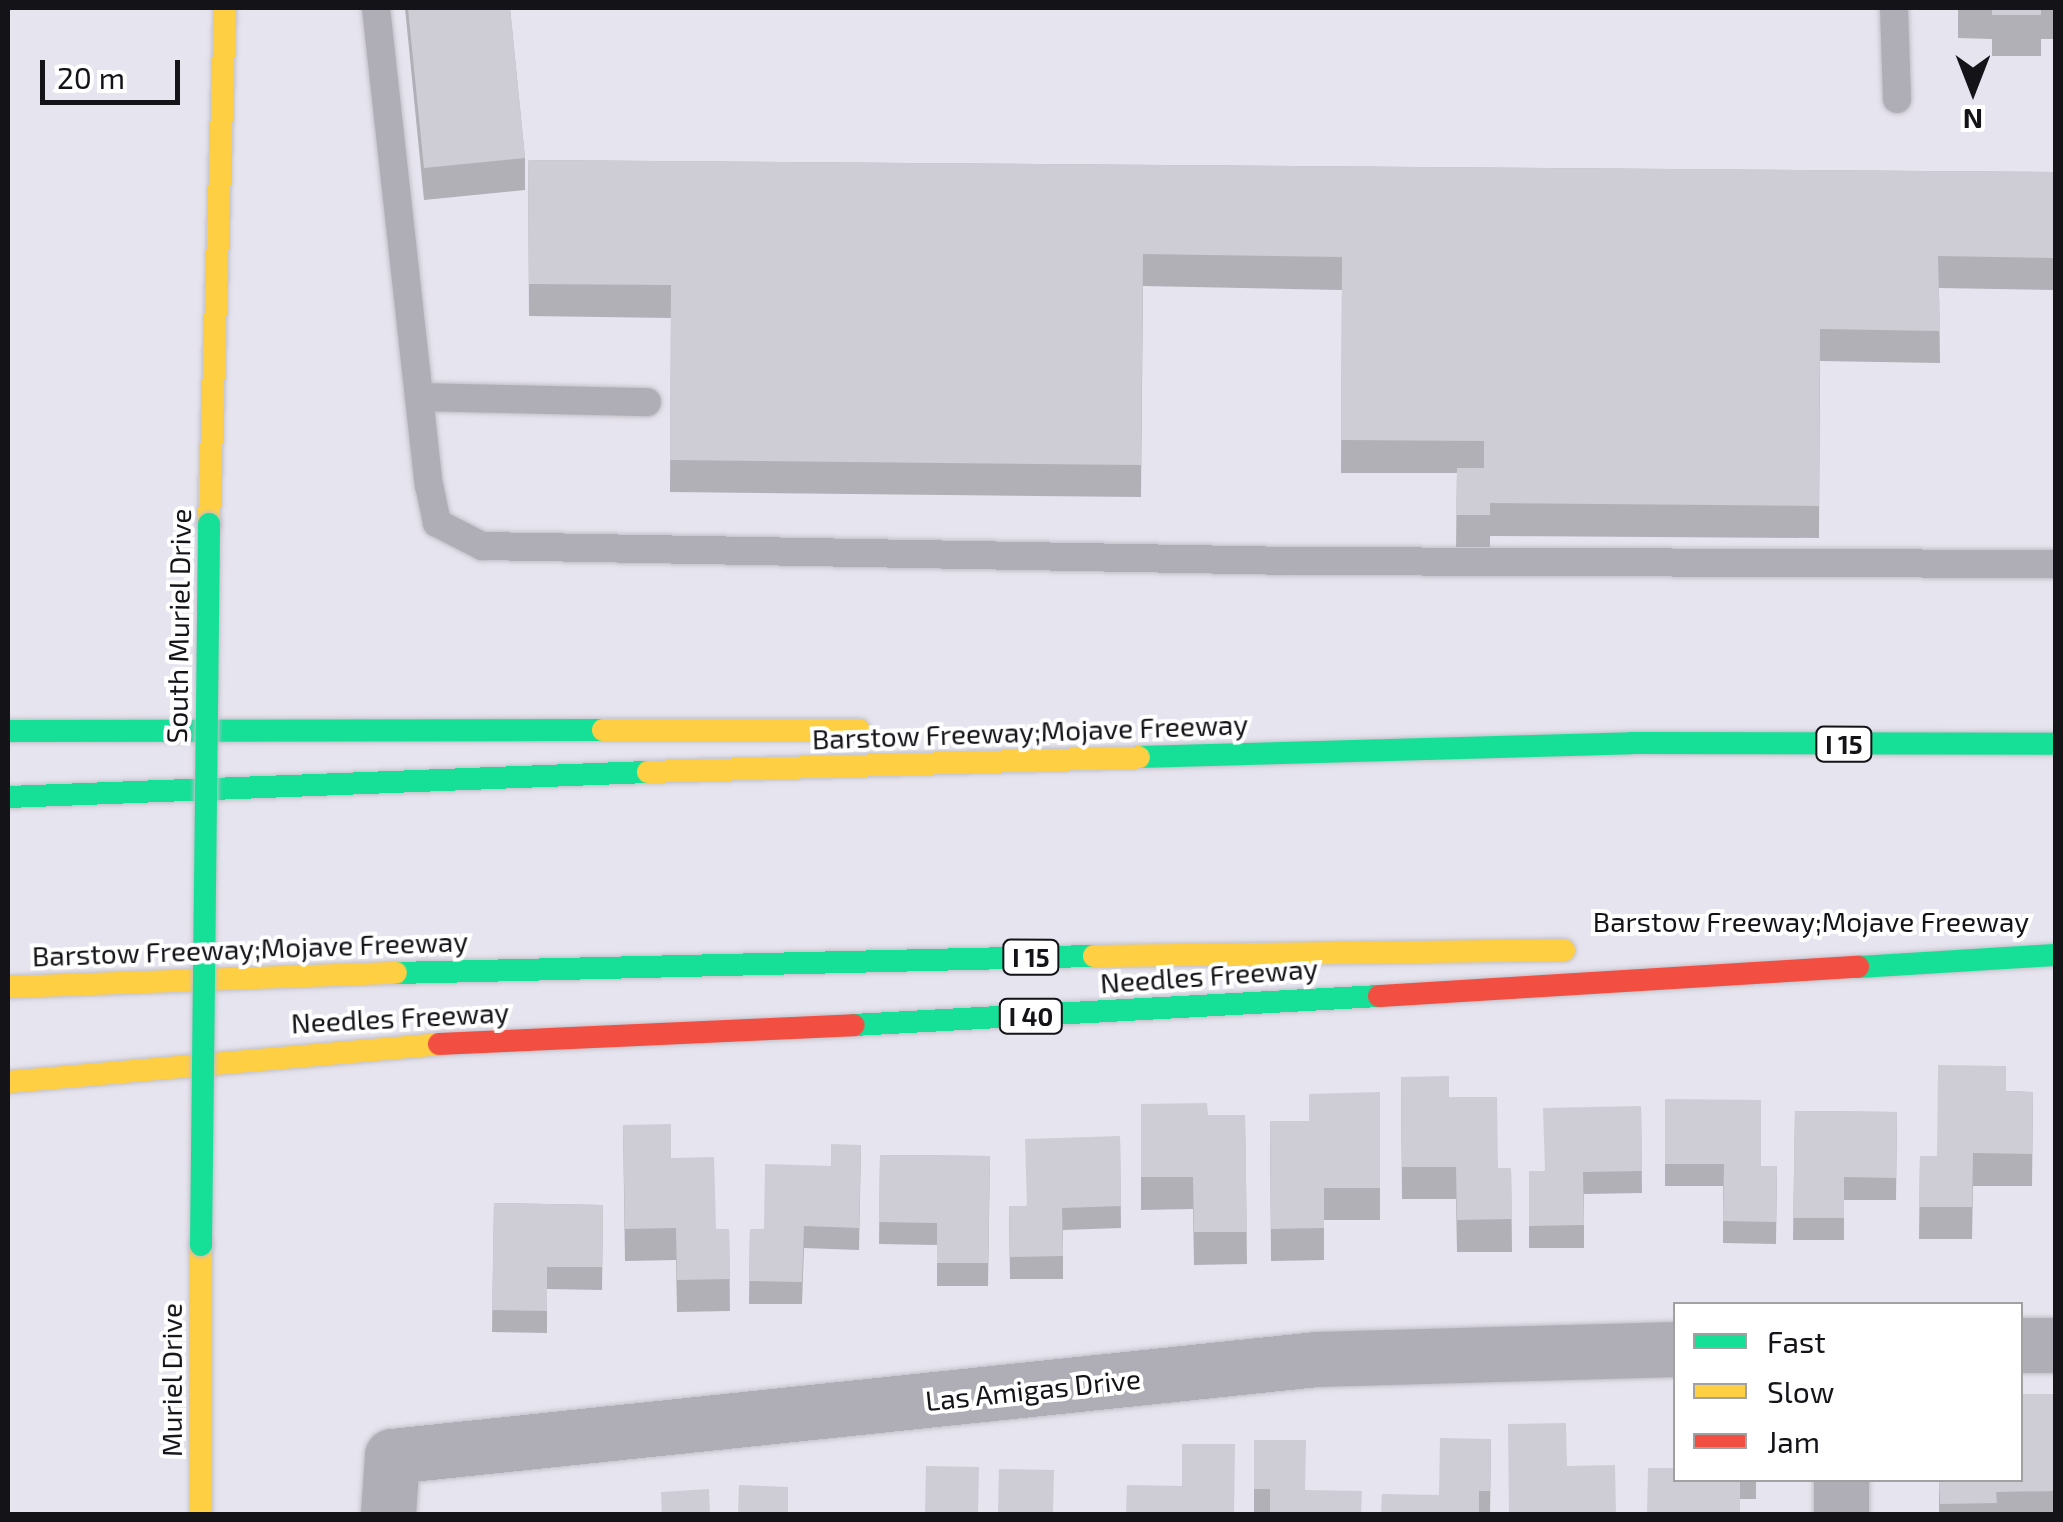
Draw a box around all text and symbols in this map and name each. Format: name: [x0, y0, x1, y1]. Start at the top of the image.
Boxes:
scale bar: [45, 40, 185, 102]
north arrow: [1923, 40, 2023, 140]
text: 20 m: [57, 59, 125, 95]
text: N: [1963, 103, 1983, 137]
street label: South Muriel Drive: [159, 508, 197, 744]
street label: Barstow Freeway;Mojave Freeway: [811, 707, 1249, 755]
road number: I 15: [1814, 724, 1874, 764]
street label: Barstow Freeway;Mojave Freeway: [1593, 904, 2029, 938]
street label: Barstow Freeway;Mojave Freeway: [31, 924, 469, 972]
road number: I 15: [1001, 937, 1061, 977]
street label: Needles Freeway: [1099, 951, 1319, 999]
street label: Needles Freeway: [290, 995, 510, 1039]
road number: I 40: [998, 996, 1064, 1036]
legend: [1673, 1302, 2023, 1482]
street label: Muriel Drive: [154, 1303, 188, 1457]
text: Fast: [1767, 1323, 1826, 1359]
street label: Las Amigas Drive: [923, 1361, 1143, 1417]
text: Slow: [1767, 1373, 1834, 1409]
text: Jam: [1767, 1423, 1820, 1459]

